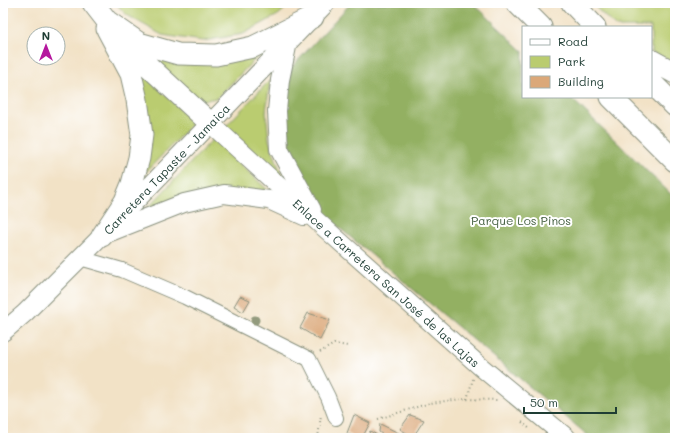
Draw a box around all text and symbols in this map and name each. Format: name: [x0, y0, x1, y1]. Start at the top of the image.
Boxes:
north arrow: [26, 26, 66, 66]
legend: [522, 26, 652, 98]
text: N: [42, 28, 50, 43]
text: Road: [558, 33, 588, 49]
text: Park: [558, 53, 585, 69]
text: Building: [558, 73, 604, 89]
street label: Carretera Tapaste - Jamaica: [100, 100, 233, 238]
street label: Enlace a Carretera San José de las Lajas: [290, 195, 483, 370]
park label: Parque Los Pinos: [471, 212, 571, 228]
scale bar: [524, 389, 616, 415]
text: 50 m: [530, 394, 558, 410]

